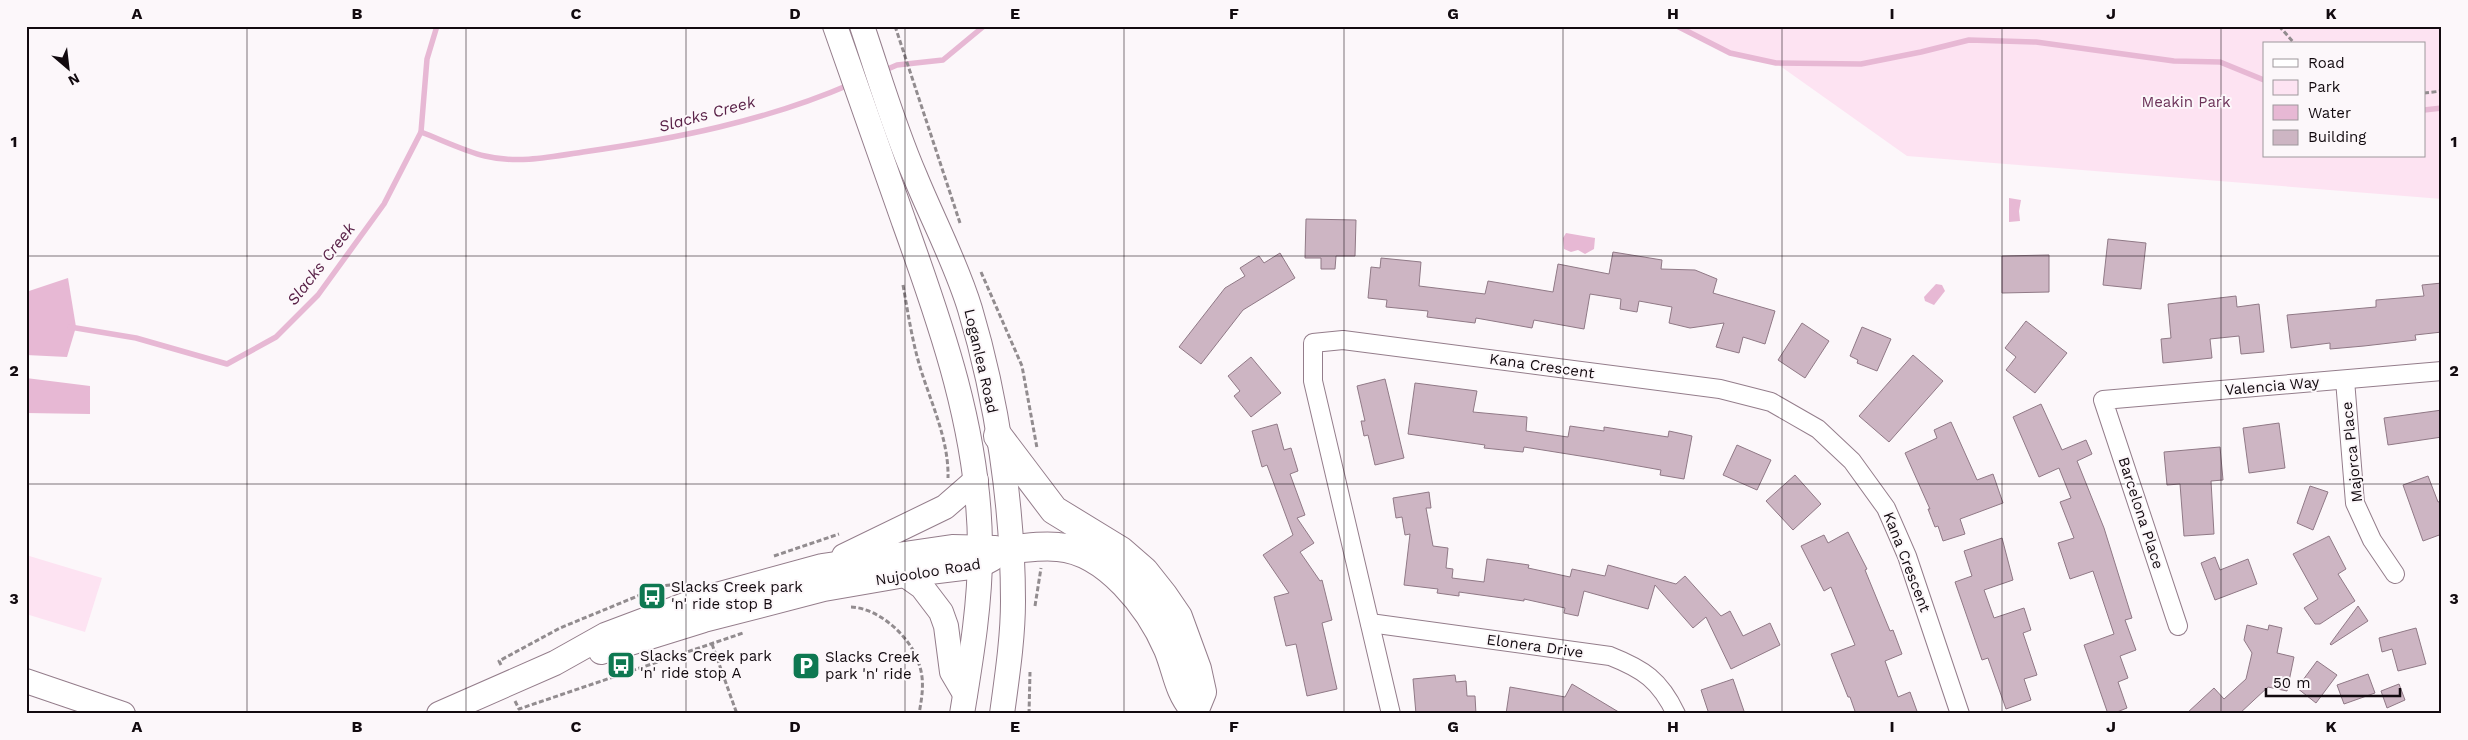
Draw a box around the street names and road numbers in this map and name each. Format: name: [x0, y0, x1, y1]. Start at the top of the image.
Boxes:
street label: Loganlea Road: [960, 307, 1002, 415]
street label: Kana Crescent: [1488, 350, 1596, 382]
street label: Valencia Way: [2224, 373, 2320, 399]
street label: Majorca Place: [2338, 401, 2366, 503]
street label: Barcelona Place: [2114, 455, 2168, 571]
street label: Kana Crescent: [1880, 509, 1935, 615]
street label: Nujooloo Road: [874, 555, 982, 589]
street label: Elonera Drive: [1485, 630, 1585, 662]

